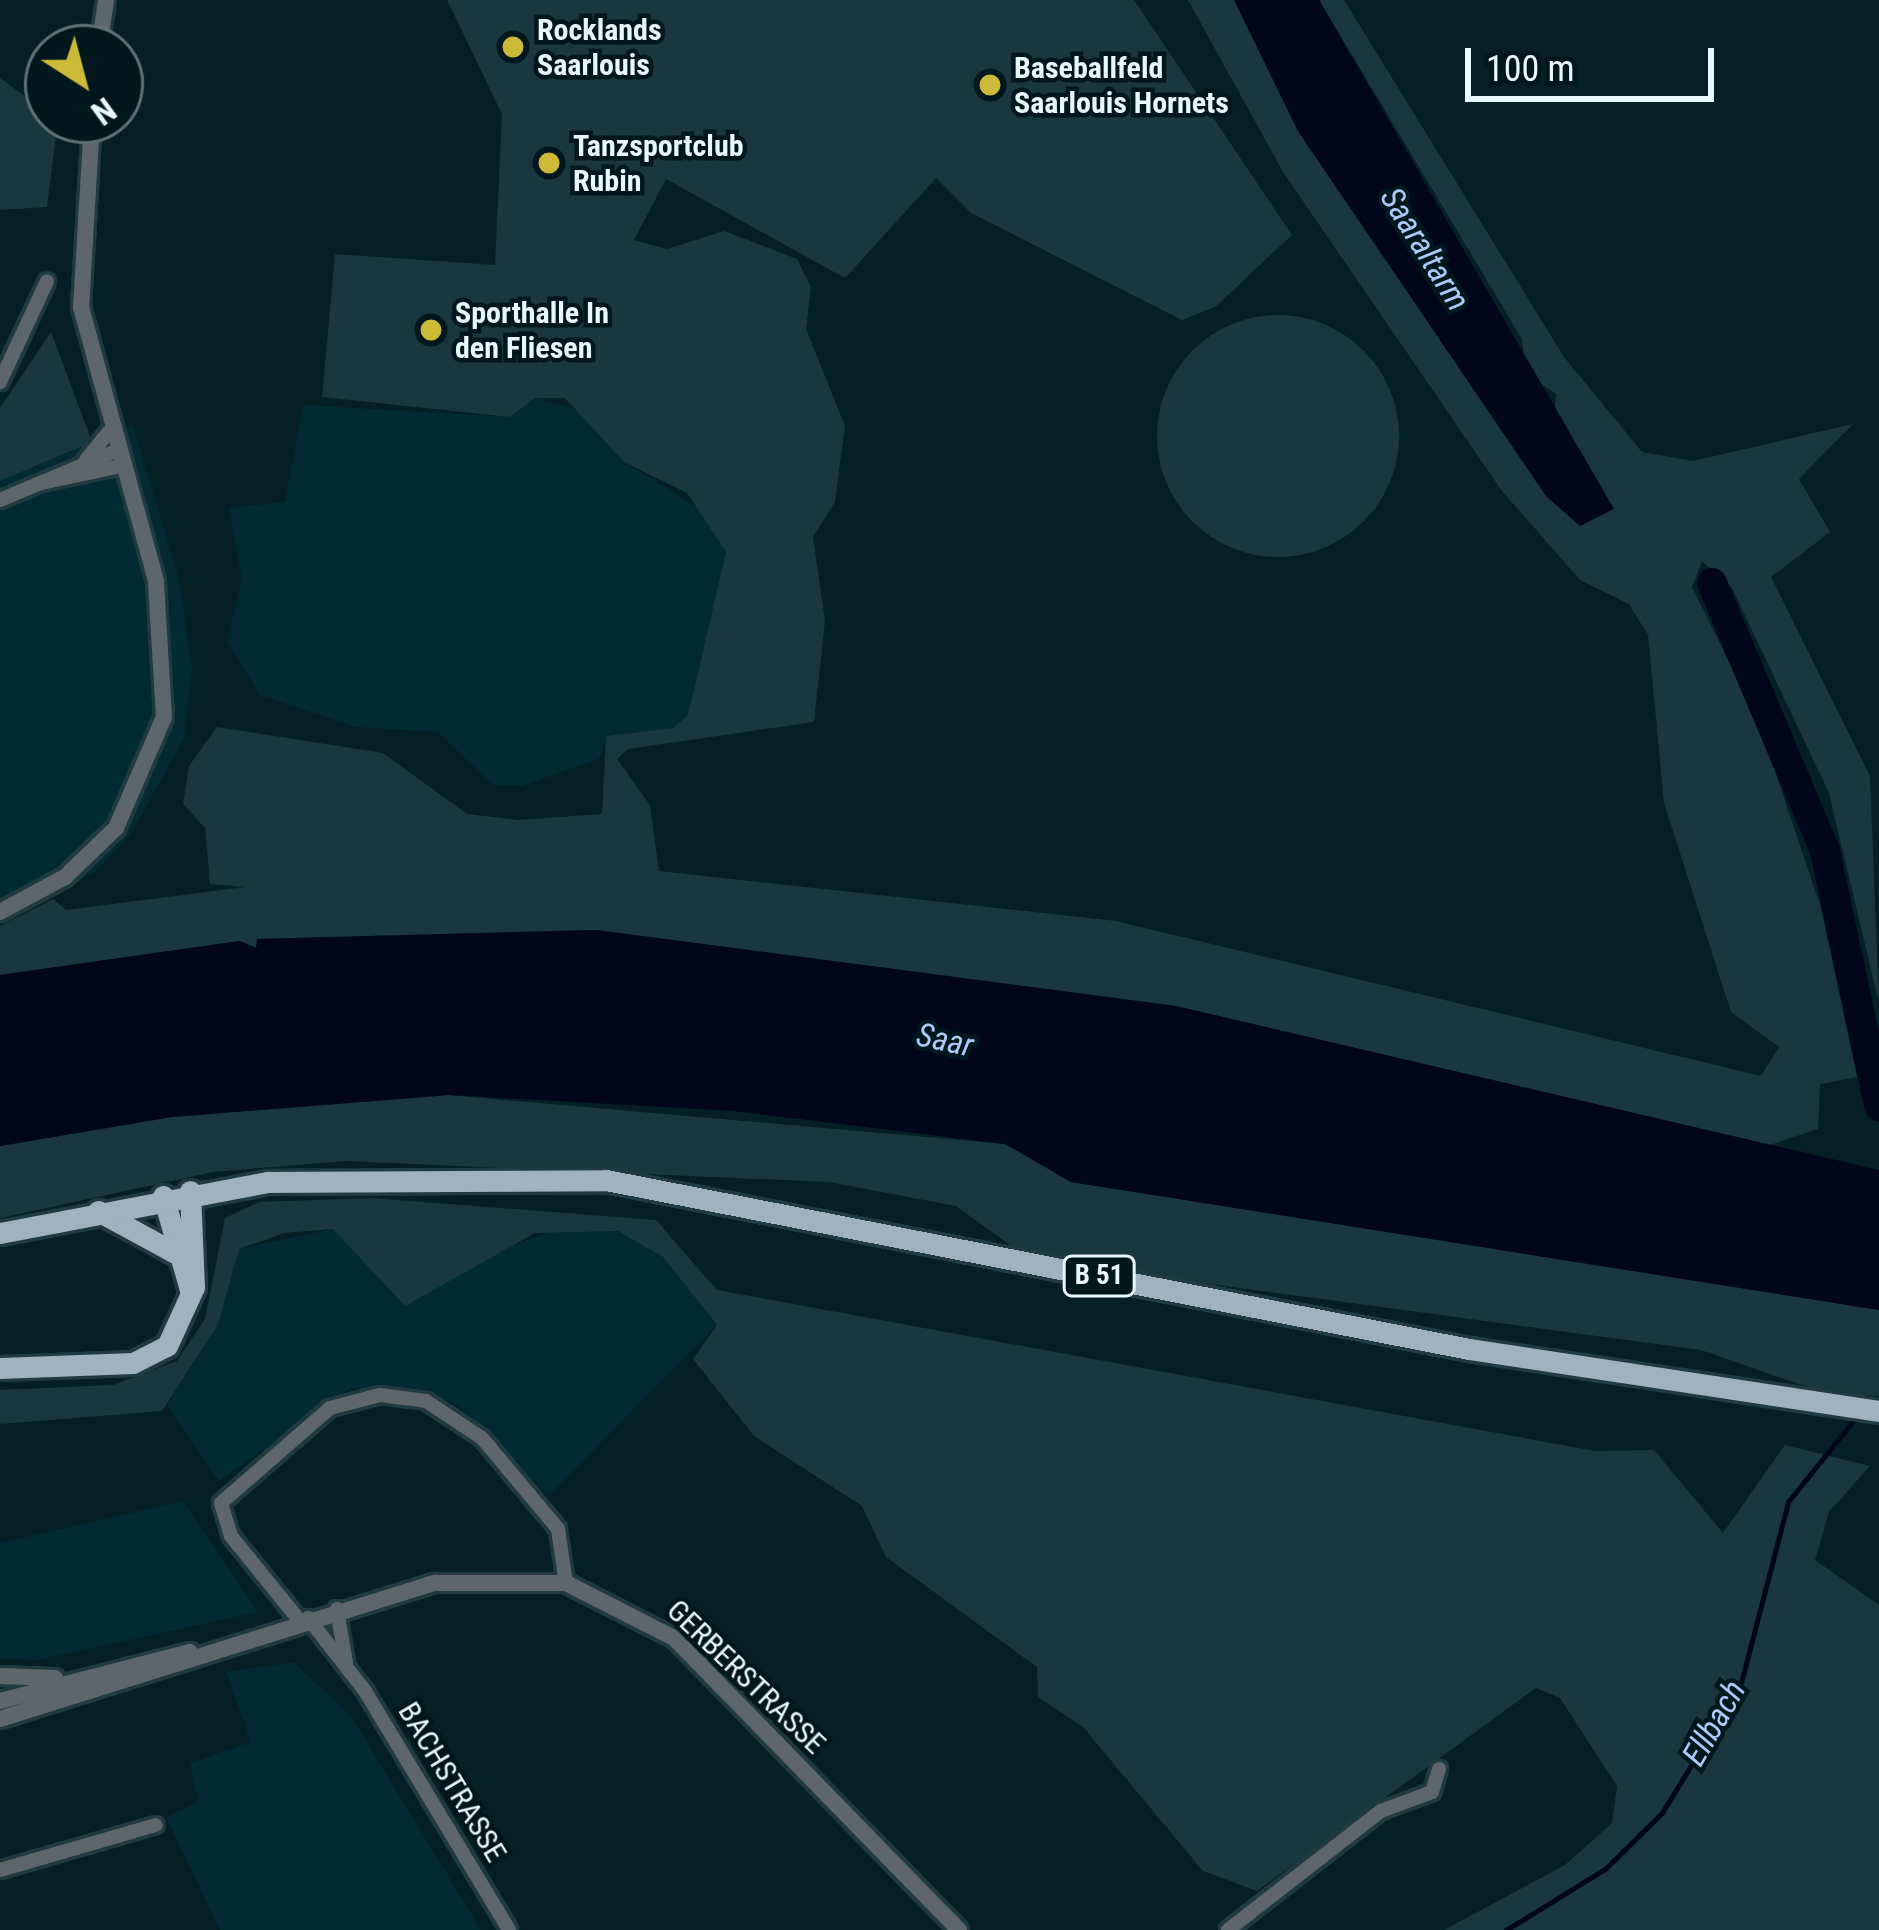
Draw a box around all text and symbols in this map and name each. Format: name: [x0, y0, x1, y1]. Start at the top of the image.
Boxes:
place label: Rocklands Saarlouis: [537, 12, 662, 82]
north arrow: [24, 24, 144, 144]
scale bar: [1471, 24, 1720, 98]
marker: Rocklands Saarlouis: [500, 34, 526, 60]
text: 100 m: [1486, 48, 1575, 90]
place label: Baseballfeld Saarlouis Hornets: [1014, 50, 1229, 121]
marker: Baseballfeld Saarlouis Hornets: [977, 72, 1003, 98]
text: N: [84, 89, 123, 133]
place label: Tanzsportclub Rubin: [573, 128, 744, 198]
marker: Tanzsportclub Rubin: [536, 150, 562, 176]
water label: Saaraltarm: [1372, 180, 1478, 318]
place label: Sporthalle In den Fliesen: [455, 295, 609, 366]
marker: Sporthalle In den Fliesen: [418, 317, 444, 343]
water label: Saar: [913, 1015, 977, 1065]
road number: B 51: [1060, 1255, 1138, 1297]
street label: GERBERSTRASSE: [659, 1592, 833, 1762]
water label: Ellbach: [1674, 1673, 1754, 1773]
street label: BACHSTRASSE: [390, 1696, 514, 1868]

